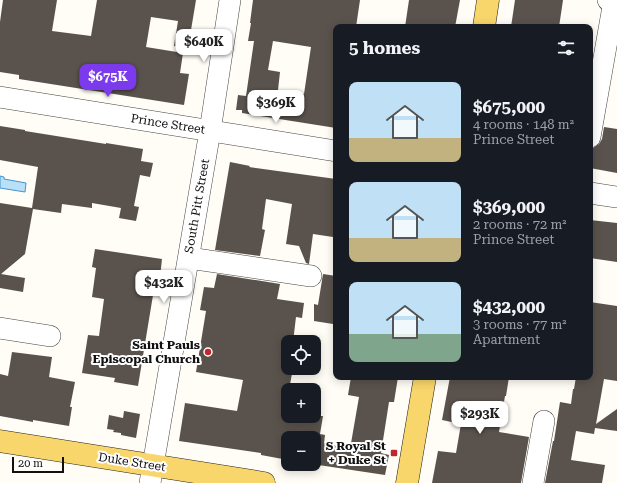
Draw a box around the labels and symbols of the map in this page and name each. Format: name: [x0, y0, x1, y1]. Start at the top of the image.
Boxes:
pin: $640K: [176, 29, 232, 63]
pin: $675K: [80, 64, 136, 98]
pin: $369K: [248, 90, 304, 124]
street label: Prince Street: [130, 111, 207, 137]
street label: South Pitt Street: [182, 157, 212, 254]
pin: $432K: [136, 270, 192, 304]
place label: Saint Pauls Episcopal Church: [93, 338, 200, 366]
marker: Saint Pauls Episcopal Church: [203, 347, 213, 357]
pin: $293K: [452, 401, 508, 435]
place label: S Royal St + Duke St: [326, 439, 386, 467]
marker: S Royal St + Duke St: [389, 448, 399, 458]
street label: Duke Street: [97, 450, 167, 474]
scale bar: [12, 455, 64, 474]

